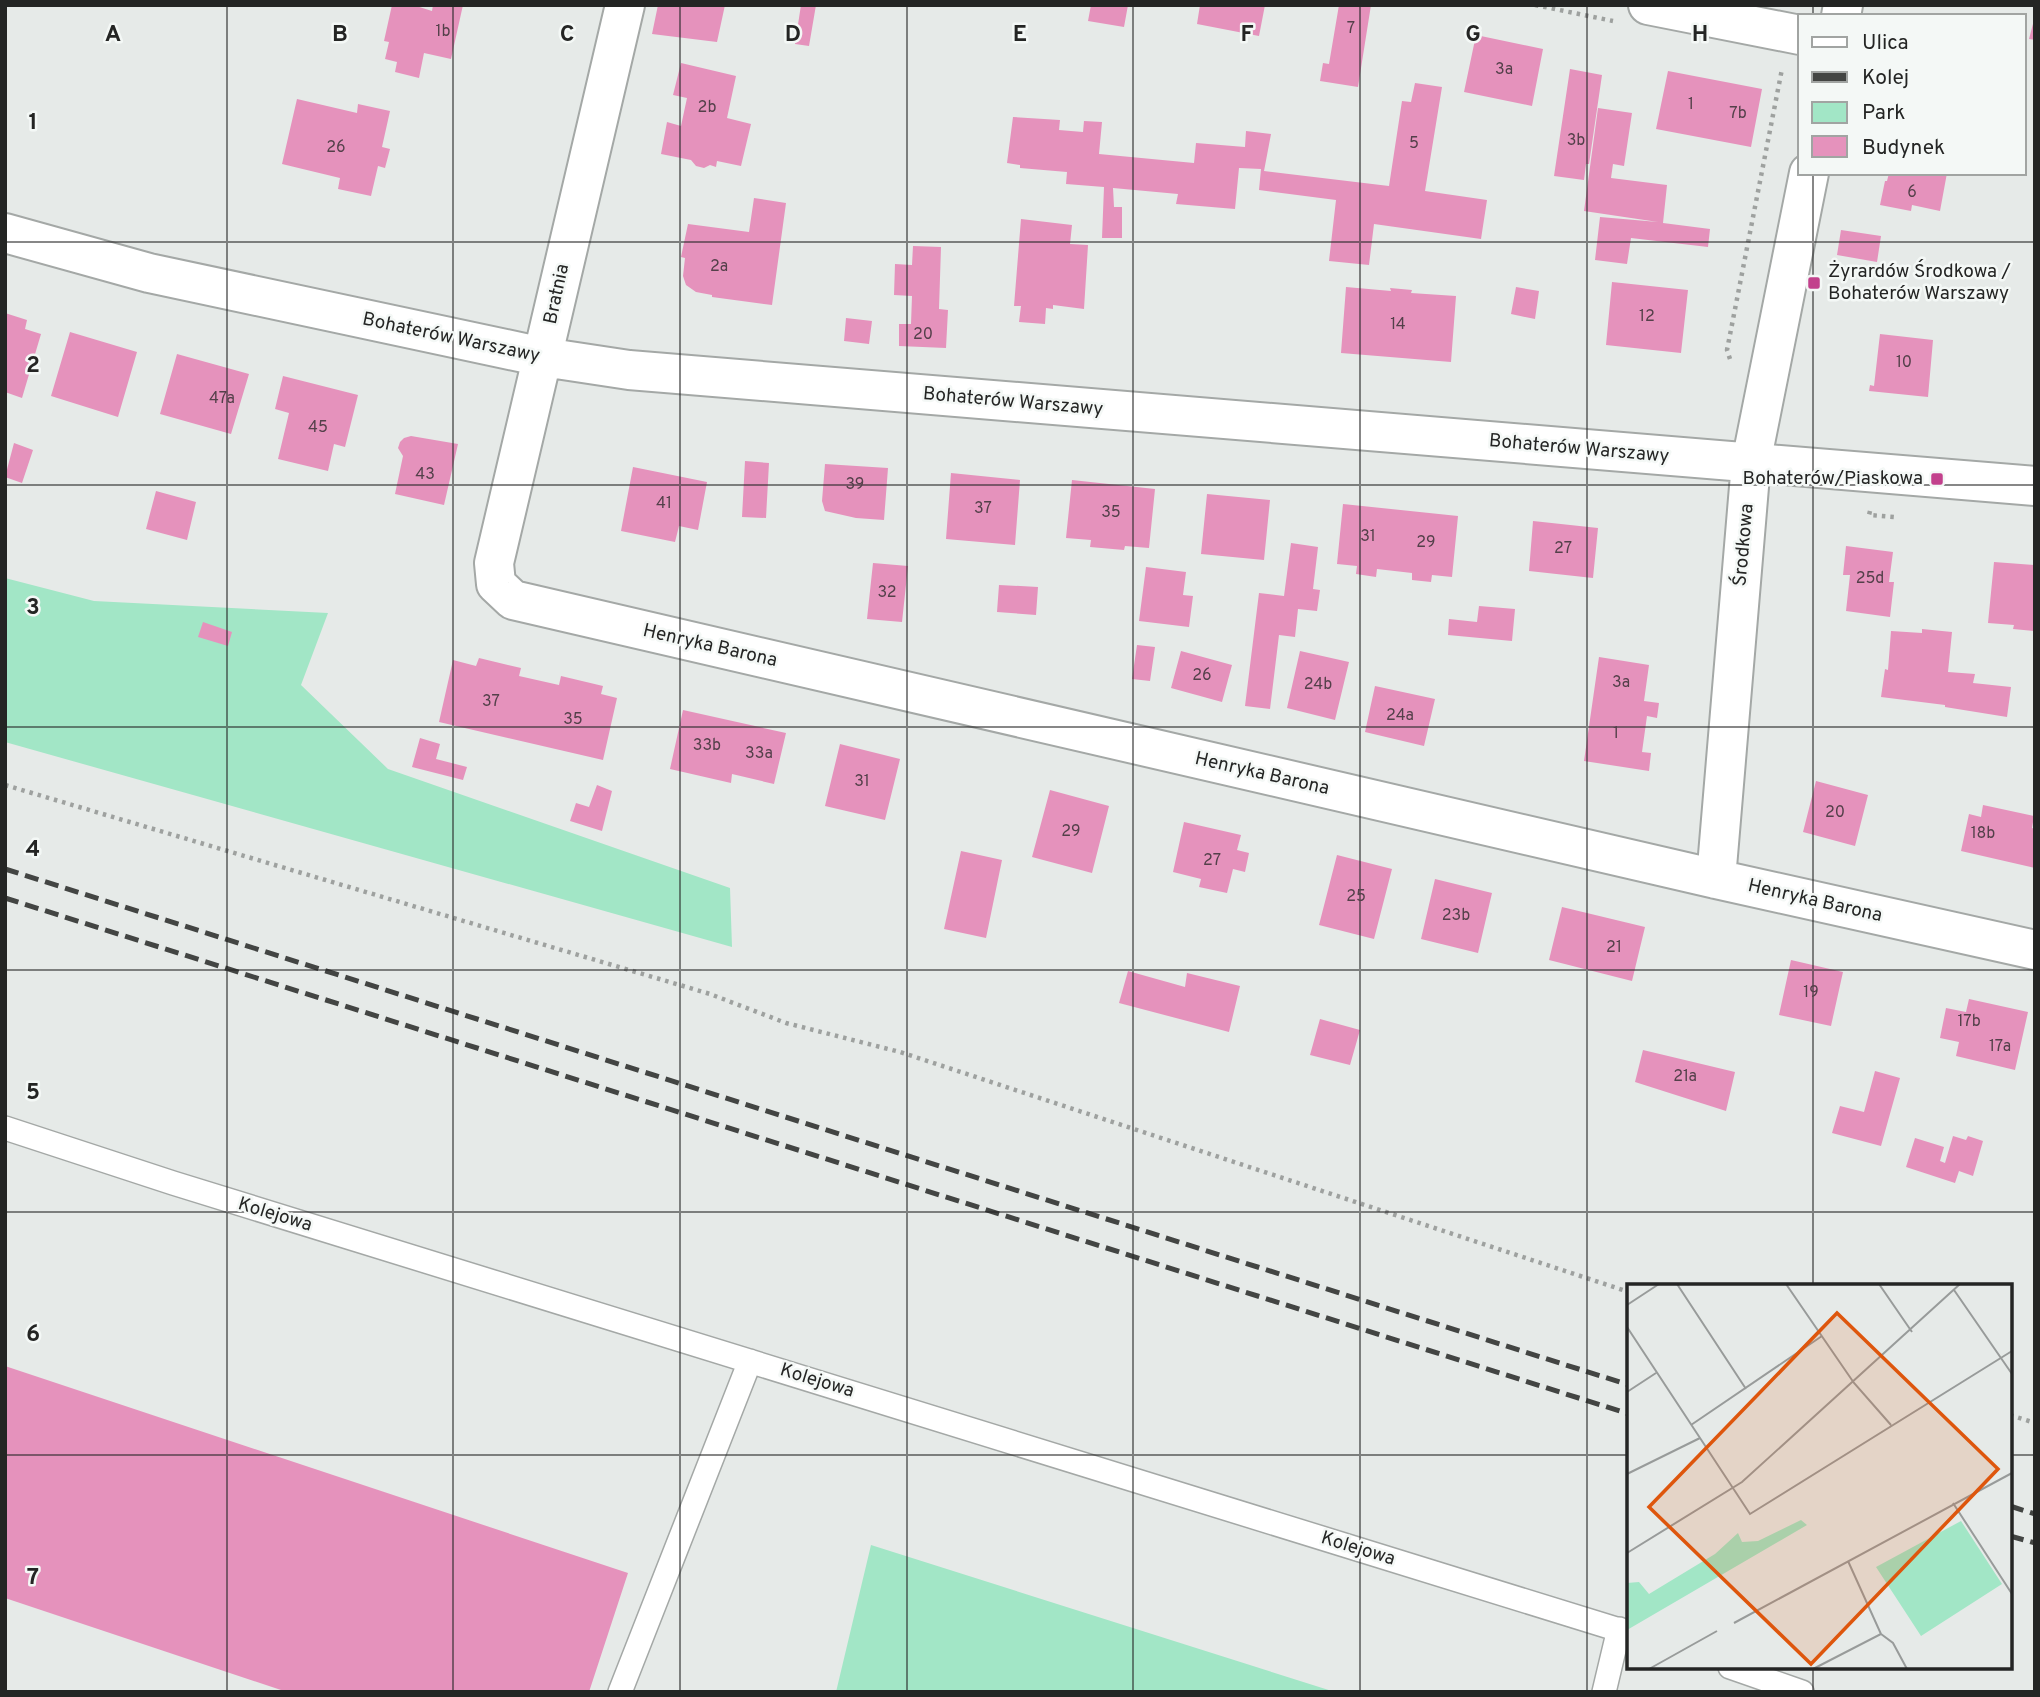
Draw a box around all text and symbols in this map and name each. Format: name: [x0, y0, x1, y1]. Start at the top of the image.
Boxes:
legend: [1798, 14, 2026, 175]
house number: 7: [1347, 19, 1355, 39]
text: A: [105, 21, 121, 50]
text: B: [332, 21, 348, 50]
text: C: [560, 21, 574, 50]
text: D: [785, 21, 801, 50]
text: E: [1013, 21, 1027, 50]
text: F: [1240, 21, 1254, 50]
text: G: [1465, 21, 1481, 50]
text: H: [1692, 21, 1708, 50]
house number: 1b: [436, 22, 450, 42]
text: Ulica: [1862, 30, 1909, 57]
house number: 3a: [1495, 60, 1513, 80]
text: Kolej: [1862, 65, 1909, 92]
house number: 1: [1688, 95, 1694, 115]
house number: 2b: [698, 98, 716, 118]
text: Park: [1862, 100, 1905, 127]
house number: 7b: [1729, 104, 1747, 124]
text: 1: [28, 109, 38, 138]
house number: 3b: [1567, 131, 1585, 151]
house number: 5: [1409, 134, 1419, 154]
text: Budynek: [1862, 135, 1945, 162]
house number: 26: [326, 138, 346, 158]
house number: 6: [1907, 183, 1917, 203]
house number: 2a: [710, 257, 728, 277]
place label: Żyrardów Środkowa / Bohaterów Warszawy: [1828, 259, 2011, 306]
street label: Bratnia: [539, 262, 575, 326]
marker: Żyrardów Środkowa / Bohaterów Warszawy: [1806, 275, 1822, 291]
street label: Bohaterów Warszawy: [360, 307, 542, 369]
house number: 12: [1639, 307, 1655, 327]
house number: 14: [1390, 315, 1406, 335]
house number: 20: [913, 325, 933, 345]
text: 2: [26, 352, 40, 381]
house number: 10: [1896, 353, 1912, 373]
street label: Bohaterów Warszawy: [922, 382, 1104, 422]
house number: 47a: [209, 389, 235, 409]
house number: 45: [308, 418, 328, 438]
street label: Bohaterów Warszawy: [1488, 429, 1670, 469]
house number: 43: [415, 465, 435, 485]
place label: Bohaterów/Piaskowa: [1743, 467, 1923, 491]
marker: Bohaterów/Piaskowa: [1929, 471, 1945, 487]
house number: 39: [846, 475, 864, 495]
house number: 41: [656, 494, 672, 514]
house number: 37: [974, 499, 992, 519]
street label: Środkowa: [1727, 502, 1760, 587]
house number: 35: [1101, 503, 1121, 523]
house number: 31: [1360, 527, 1376, 547]
house number: 29: [1416, 533, 1436, 553]
house number: 27: [1554, 539, 1572, 559]
house number: 25d: [1856, 569, 1884, 589]
house number: 32: [877, 583, 897, 603]
text: 3: [26, 594, 40, 623]
street label: Henryka Barona: [640, 619, 780, 673]
house number: 26: [1192, 666, 1212, 686]
house number: 3a: [1612, 673, 1630, 693]
house number: 24b: [1304, 675, 1332, 695]
house number: 37: [482, 692, 500, 712]
house number: 24a: [1386, 706, 1414, 726]
house number: 35: [563, 710, 583, 730]
house number: 1: [1613, 724, 1619, 744]
house number: 33b: [693, 736, 721, 756]
house number: 33a: [745, 744, 773, 764]
street label: Henryka Barona: [1192, 747, 1332, 801]
house number: 31: [854, 772, 870, 792]
house number: 20: [1825, 803, 1845, 823]
house number: 29: [1061, 822, 1081, 842]
house number: 18b: [1971, 824, 1995, 844]
text: 4: [26, 836, 40, 865]
house number: 27: [1203, 851, 1221, 871]
street label: Henryka Barona: [1745, 874, 1885, 928]
house number: 25: [1346, 887, 1366, 907]
house number: 23b: [1442, 906, 1470, 926]
house number: 21: [1606, 938, 1622, 958]
house number: 19: [1803, 983, 1819, 1003]
house number: 17b: [1957, 1012, 1981, 1032]
house number: 17a: [1989, 1037, 2011, 1057]
house number: 21a: [1673, 1067, 1697, 1087]
text: 5: [26, 1079, 40, 1108]
street label: Kolejowa: [235, 1192, 315, 1238]
inset map: [1627, 1284, 2012, 1669]
text: 6: [26, 1321, 40, 1350]
street label: Kolejowa: [777, 1358, 857, 1404]
street label: Kolejowa: [1318, 1526, 1398, 1572]
text: 7: [27, 1564, 39, 1593]

